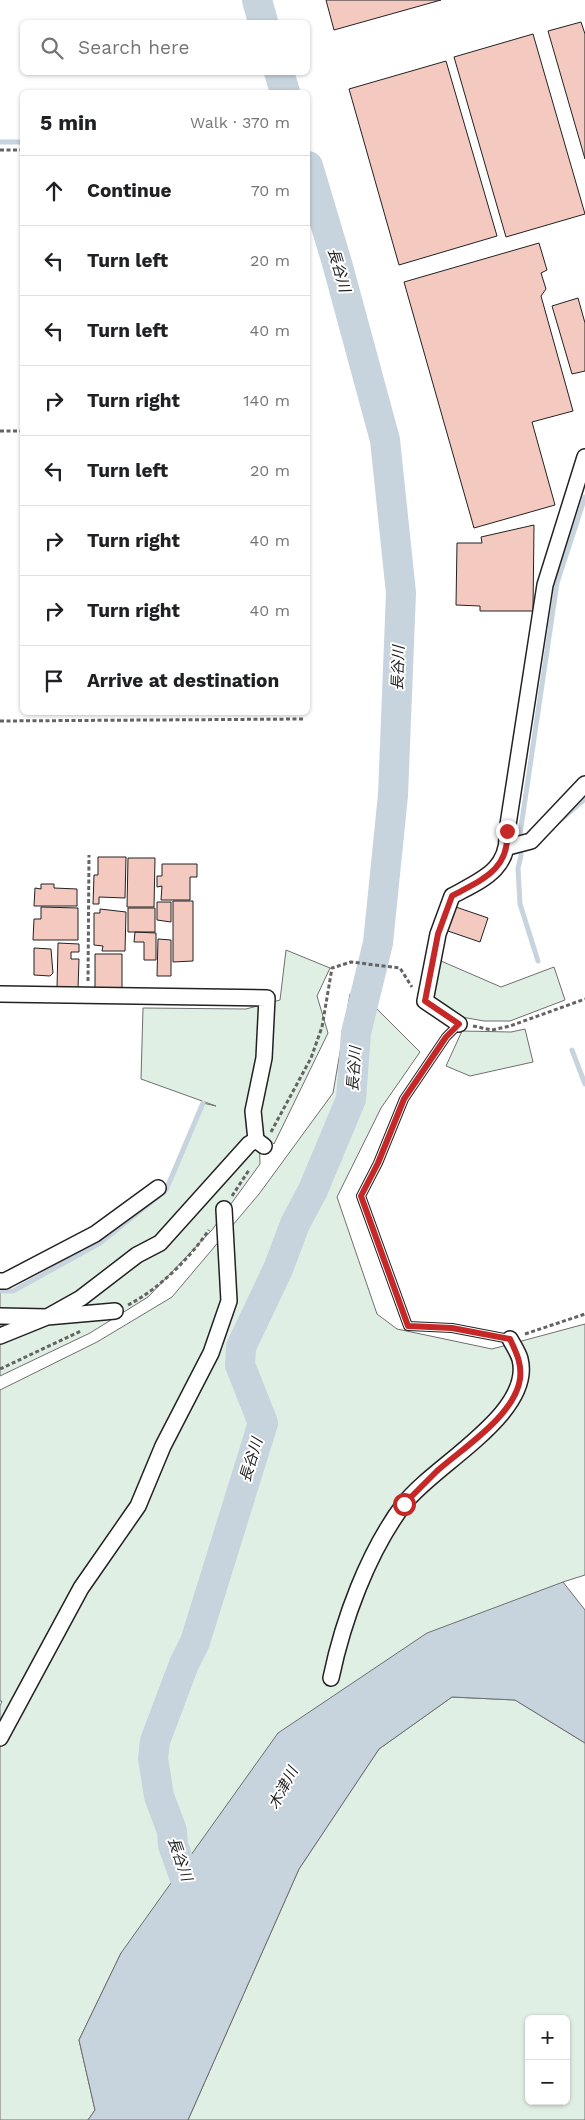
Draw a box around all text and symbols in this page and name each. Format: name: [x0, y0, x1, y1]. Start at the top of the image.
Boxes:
search box: [20, 20, 310, 75]
icon: search: [38, 34, 66, 62]
text: Search here: [78, 36, 189, 59]
text: 5 min: [40, 110, 97, 135]
text: Walk · 370 m: [190, 113, 290, 132]
icon: ahead: [40, 177, 68, 205]
text: Continue: [87, 179, 171, 202]
text: 70 m: [251, 181, 290, 200]
water label: 長谷川: [324, 246, 354, 296]
icon: left: [40, 247, 68, 275]
text: Turn left: [87, 249, 168, 272]
text: 20 m: [250, 251, 290, 270]
icon: left: [40, 317, 68, 345]
text: Turn left: [87, 319, 168, 342]
text: 40 m: [250, 321, 290, 340]
icon: right: [40, 387, 68, 415]
text: Turn right: [87, 389, 180, 412]
text: 140 m: [243, 391, 290, 410]
icon: left: [40, 457, 68, 485]
text: Turn left: [87, 459, 168, 482]
text: 20 m: [250, 461, 290, 480]
icon: right: [40, 527, 68, 555]
text: Turn right: [87, 529, 180, 552]
text: 40 m: [250, 531, 290, 550]
icon: right: [40, 597, 68, 625]
text: Turn right: [87, 599, 180, 622]
text: 40 m: [250, 601, 290, 620]
water label: 長谷川: [388, 643, 408, 691]
icon: arrive: [40, 667, 68, 695]
text: Arrive at destination: [87, 669, 279, 692]
route end: [496, 820, 519, 843]
water label: 長谷川: [343, 1044, 365, 1092]
water label: 長谷川: [236, 1434, 267, 1484]
route start: [393, 1493, 416, 1516]
water label: 木津川: [264, 1762, 302, 1812]
water label: 長谷川: [164, 1835, 196, 1885]
map controls: [525, 2015, 570, 2105]
button: +: [525, 2015, 570, 2060]
button: −: [525, 2060, 570, 2105]

